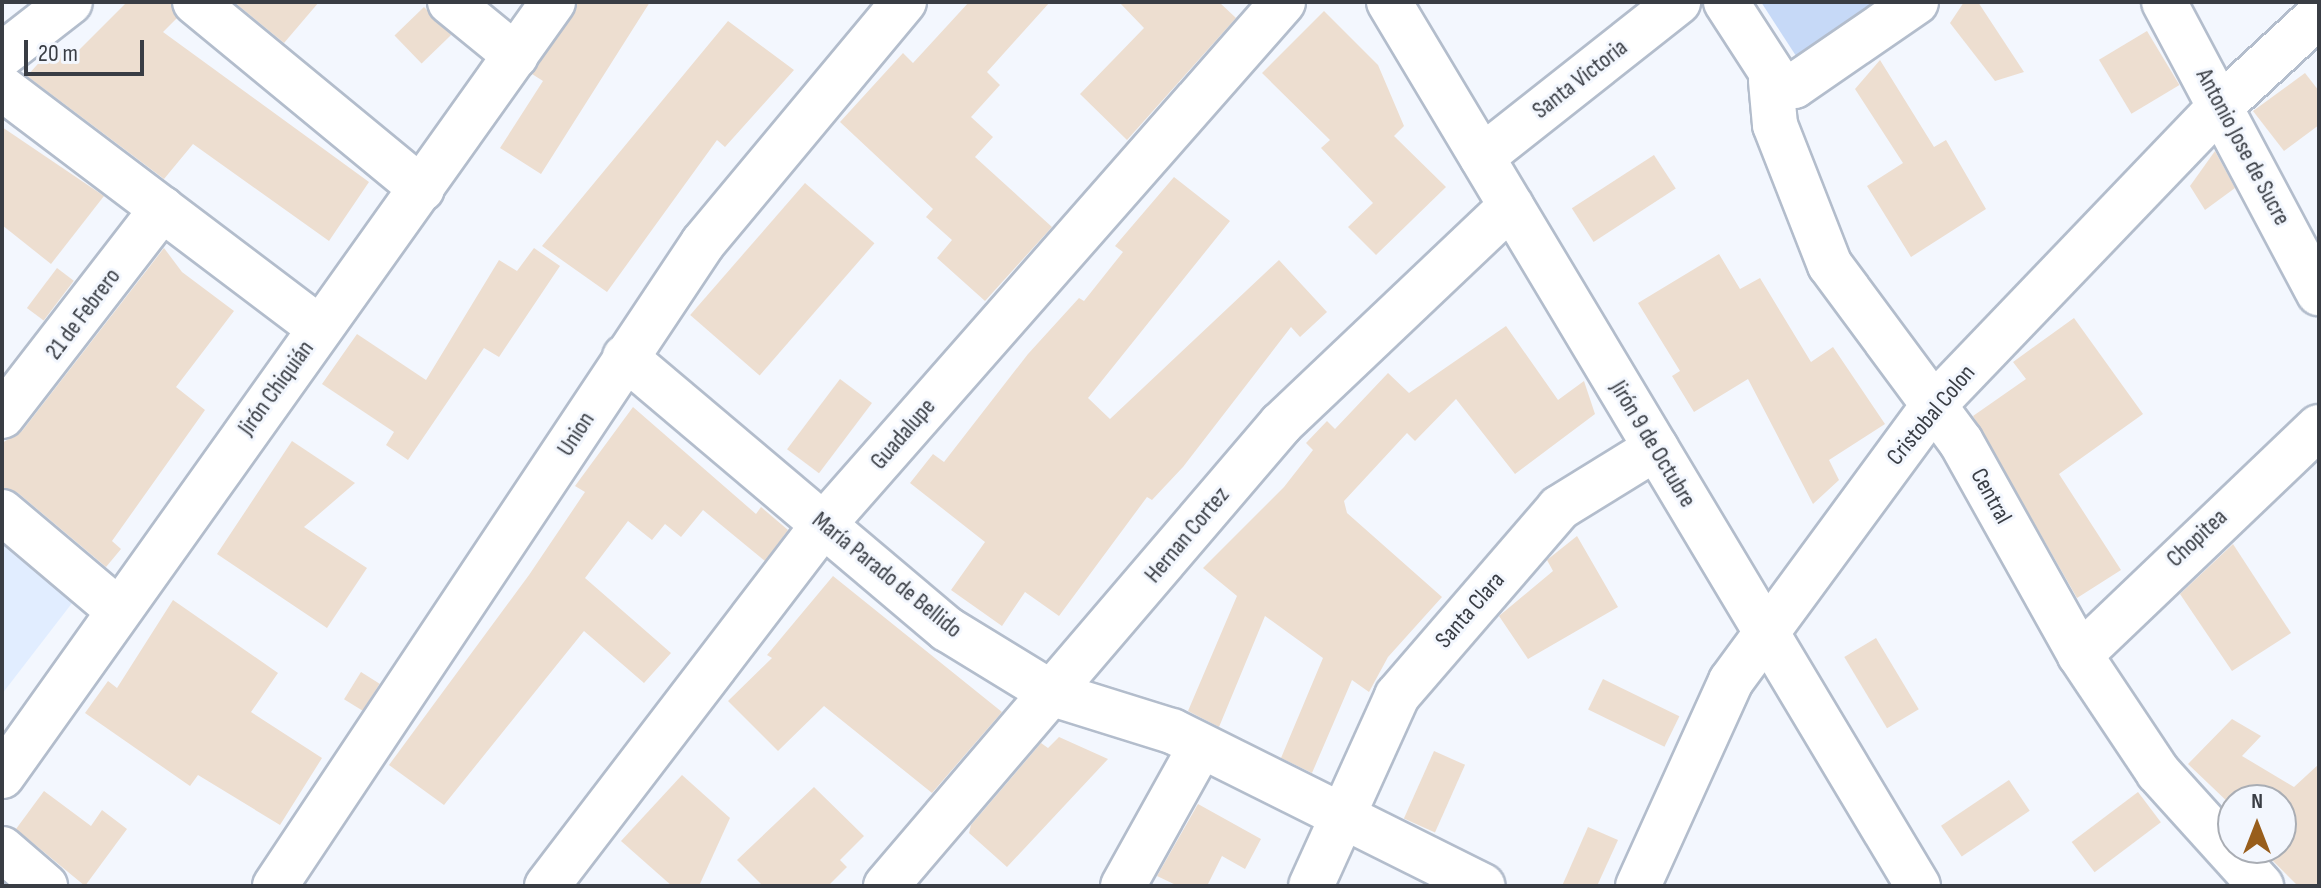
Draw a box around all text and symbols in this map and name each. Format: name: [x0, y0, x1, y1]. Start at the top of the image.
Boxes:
scale bar: [28, 24, 148, 74]
street label: Santa Victoria: [1527, 33, 1633, 125]
text: 20 m: [38, 39, 78, 68]
street label: Antonio Jose de Sucre: [2190, 64, 2296, 230]
street label: 21 de Febrero: [39, 263, 127, 365]
street label: Jirón Chiquián: [232, 335, 320, 441]
street label: Cristobal Colon: [1881, 359, 1981, 471]
street label: Jirón 9 de Octubre: [1604, 375, 1702, 513]
street label: Guadalupe: [864, 393, 942, 475]
street label: Union: [551, 407, 601, 461]
street label: Central: [1964, 463, 2018, 529]
street label: Hernan Cortez: [1139, 481, 1235, 589]
street label: Chopitea: [2161, 503, 2233, 573]
street label: María Parado de Bellido: [806, 506, 968, 644]
street label: Santa Clara: [1429, 566, 1511, 654]
north arrow: [2217, 784, 2297, 864]
text: N: [2251, 788, 2263, 815]

